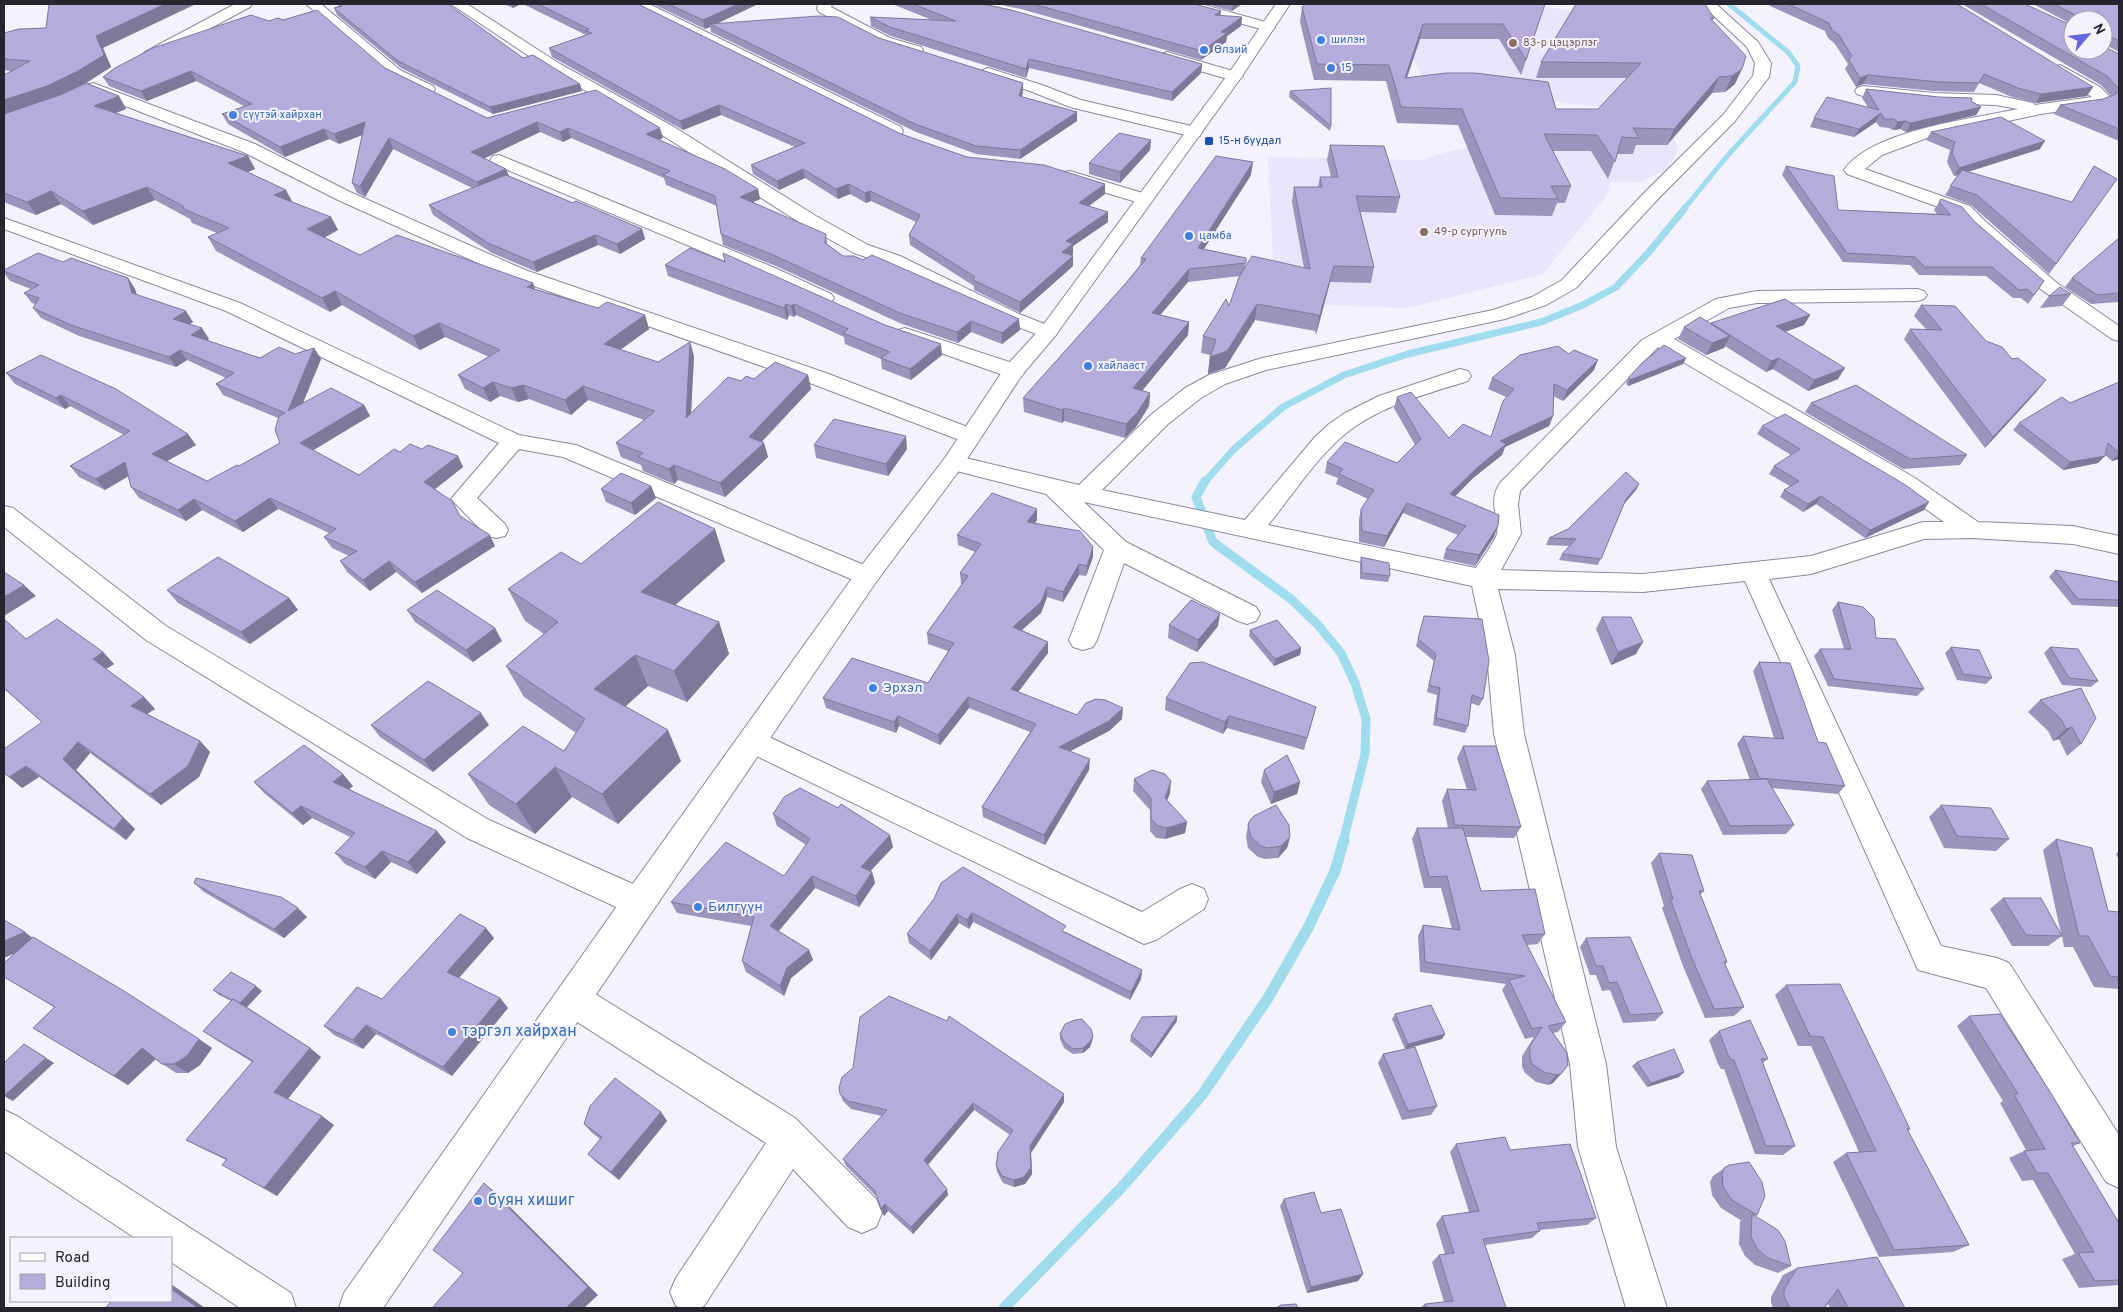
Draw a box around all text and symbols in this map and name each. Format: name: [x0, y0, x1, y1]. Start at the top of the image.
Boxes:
north arrow: [2063, 10, 2113, 60]
text: N: [2088, 21, 2108, 38]
place label: шилэн: [1331, 33, 1365, 47]
marker: шилэн: [1315, 34, 1327, 46]
place label: 83-р цэцэрлэг: [1523, 36, 1598, 50]
marker: 83-р цэцэрлэг: [1507, 37, 1519, 49]
place label: Өлзий: [1214, 43, 1247, 57]
marker: Өлзий: [1198, 44, 1210, 56]
place label: 15: [1341, 61, 1352, 75]
marker: 15: [1325, 62, 1337, 74]
place label: сүүтэй хайрхан: [243, 108, 322, 122]
marker: сүүтэй хайрхан: [227, 109, 239, 121]
place label: 15-н буудал: [1219, 134, 1281, 148]
marker: 15-н буудал: [1203, 135, 1215, 147]
place label: 49-р сургууль: [1434, 225, 1507, 239]
marker: 49-р сургууль: [1418, 226, 1430, 238]
place label: цамба: [1199, 229, 1232, 243]
marker: цамба: [1183, 230, 1195, 242]
place label: хайлааст: [1098, 359, 1145, 373]
marker: хайлааст: [1082, 360, 1094, 372]
place label: Эрхэл: [883, 680, 923, 697]
marker: Эрхэл: [867, 682, 879, 694]
place label: Билгүүн: [708, 899, 763, 916]
marker: Билгүүн: [692, 901, 704, 913]
place label: тэргэл хайрхан: [462, 1022, 577, 1042]
marker: тэргэл хайрхан: [446, 1026, 458, 1038]
place label: буян хишиг: [488, 1191, 575, 1211]
marker: буян хишиг: [472, 1195, 484, 1207]
legend: [10, 1237, 172, 1302]
text: Road: [55, 1249, 90, 1268]
text: Building: [55, 1274, 110, 1293]

